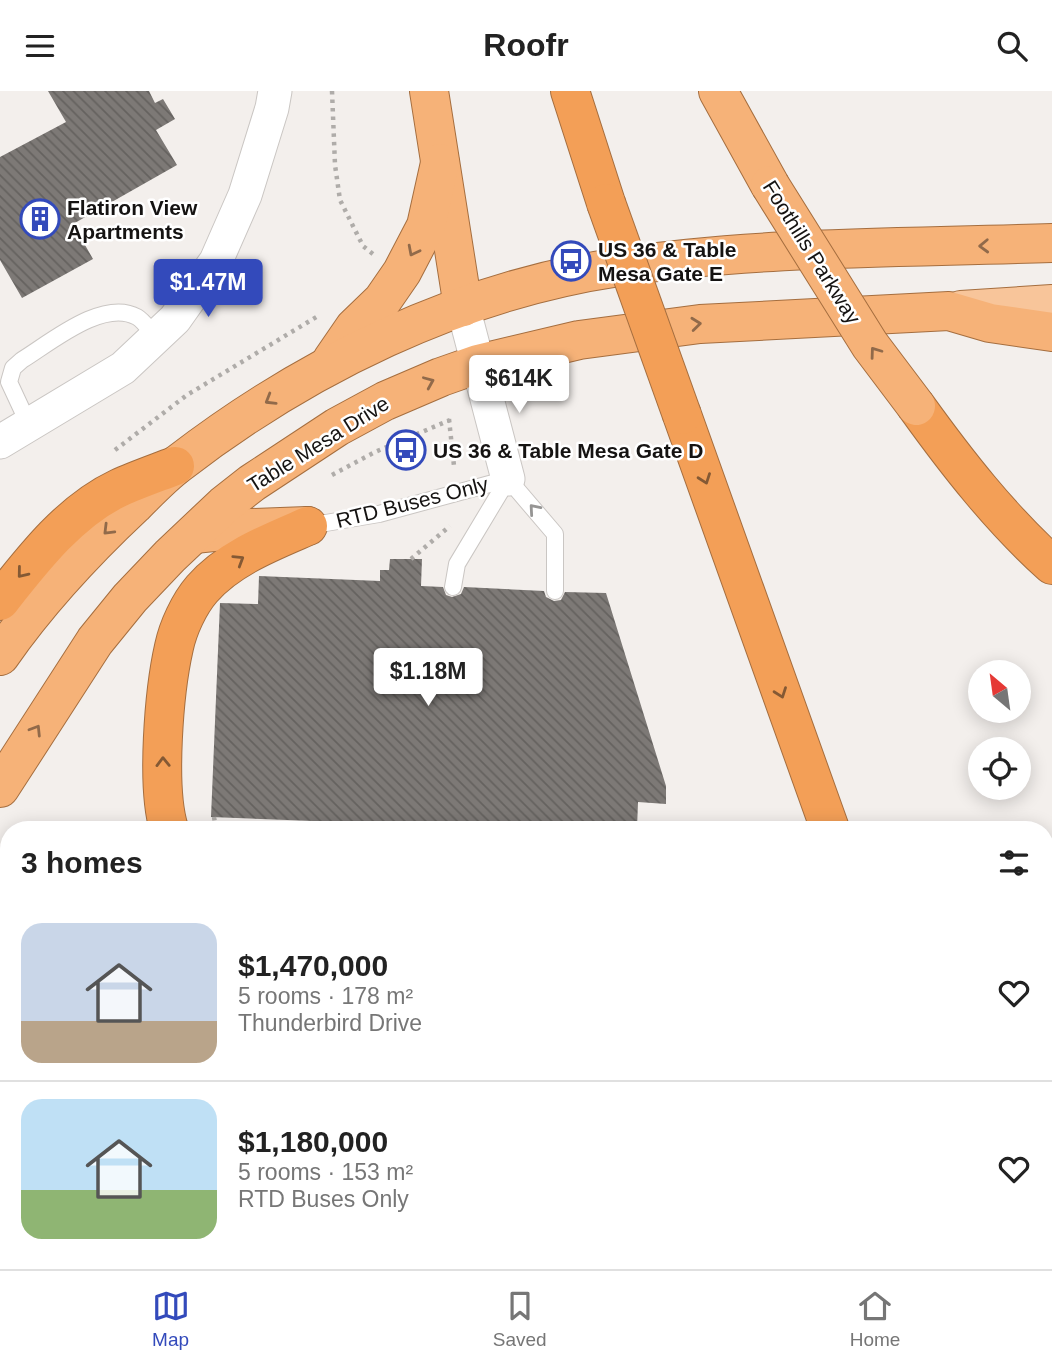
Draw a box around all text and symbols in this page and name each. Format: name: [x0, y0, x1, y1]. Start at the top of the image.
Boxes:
icon: menu: [21, 27, 59, 65]
text: Roofr: [483, 27, 569, 63]
icon: search: [993, 27, 1031, 65]
street label: Foothills Parkway: [759, 176, 866, 328]
place label: Flatiron View Apartments: [67, 196, 198, 243]
building icon: Flatiron View Apartments: [19, 198, 61, 240]
place label: US 36 & Table Mesa Gate E: [598, 238, 737, 285]
one-way arrow: [978, 238, 989, 253]
bus stop icon: US 36 & Table Mesa Gate E: [550, 240, 592, 282]
one-way arrow: [408, 244, 422, 256]
pin: $1.47M: [151, 259, 265, 319]
text: $1.47M: [170, 269, 246, 295]
one-way arrow: [690, 317, 702, 332]
one-way arrow: [871, 347, 883, 360]
pin: $614K: [470, 355, 568, 415]
text: $614K: [485, 365, 553, 391]
one-way arrow: [421, 376, 434, 390]
street label: Table Mesa Drive: [243, 391, 393, 497]
one-way arrow: [265, 392, 278, 405]
bus stop icon: US 36 & Table Mesa Gate D: [385, 429, 427, 471]
place label: US 36 & Table Mesa Gate D: [433, 439, 703, 462]
street label: RTD Buses Only: [334, 472, 491, 532]
one-way arrow: [696, 473, 710, 485]
one-way arrow: [530, 505, 542, 518]
one-way arrow: [104, 522, 116, 534]
one-way arrow: [231, 555, 244, 568]
one-way arrow: [18, 565, 30, 578]
pin: $1.18M: [371, 649, 485, 708]
text: $1.18M: [390, 658, 466, 684]
north arrow: [968, 660, 1031, 723]
map controls: [968, 660, 1031, 800]
one-way arrow: [773, 687, 787, 699]
one-way arrow: [28, 725, 41, 738]
button: locate: [968, 737, 1031, 800]
one-way arrow: [156, 756, 171, 767]
icon: filters: [995, 844, 1033, 882]
text: 3 homes: [21, 846, 143, 879]
text: $1,470,000: [238, 949, 388, 982]
icon: home: [77, 951, 161, 1035]
icon: heart: [995, 974, 1033, 1012]
text: 5 rooms · 178 m²: [238, 983, 413, 1009]
text: Thunderbird Drive: [238, 1010, 422, 1036]
text: $1,180,000: [238, 1125, 388, 1158]
icon: home: [77, 1127, 161, 1211]
icon: heart: [995, 1150, 1033, 1188]
text: 5 rooms · 153 m²: [238, 1159, 413, 1185]
text: RTD Buses Only: [238, 1186, 409, 1212]
tab: Map: [152, 1287, 190, 1351]
tab: Saved: [493, 1287, 547, 1351]
tab: Home: [850, 1287, 900, 1351]

